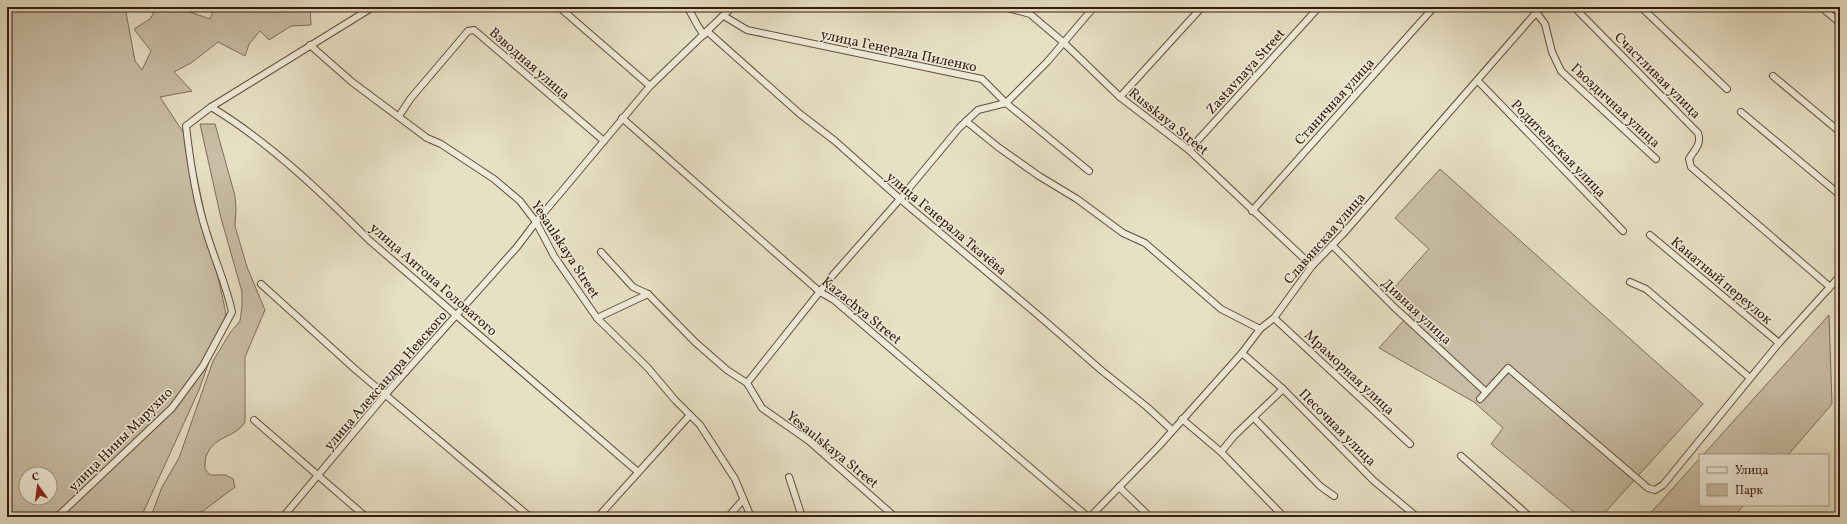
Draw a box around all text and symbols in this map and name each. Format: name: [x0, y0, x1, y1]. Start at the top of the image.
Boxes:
street label: Взводная улица: [485, 24, 574, 105]
street label: Zastavnaya Street: [1202, 25, 1290, 119]
street label: улица Генерала Пиленко: [819, 26, 979, 77]
street label: Счастливая улица: [1609, 29, 1704, 124]
street label: Станичная улица: [1291, 54, 1379, 150]
street label: Гвоздичная улица: [1566, 60, 1664, 153]
street label: Russkaya Street: [1124, 84, 1212, 160]
street label: Родительская улица: [1506, 96, 1610, 202]
street label: улица Генерала Ткачёва: [882, 168, 1010, 280]
street label: Славянская улица: [1280, 189, 1370, 289]
street label: Yesaulskaya Street: [526, 197, 604, 303]
street label: улица Антона Головатого: [365, 219, 501, 341]
street label: Канатный переулок: [1666, 233, 1776, 330]
street label: Kazachya Street: [817, 273, 905, 349]
street label: Дивная улица: [1377, 274, 1455, 350]
street label: улица Александра Невского: [320, 307, 452, 455]
street label: Мраморная улица: [1300, 326, 1398, 420]
street label: улица Нины Марухно: [65, 384, 177, 496]
street label: Песочная улица: [1294, 385, 1380, 471]
street label: Yesaulskaya Street: [782, 407, 882, 493]
legend: [1699, 454, 1829, 506]
text: Улица: [1735, 463, 1768, 479]
north arrow: [18, 466, 58, 506]
text: С: [31, 470, 41, 486]
text: Парк: [1735, 483, 1763, 499]

